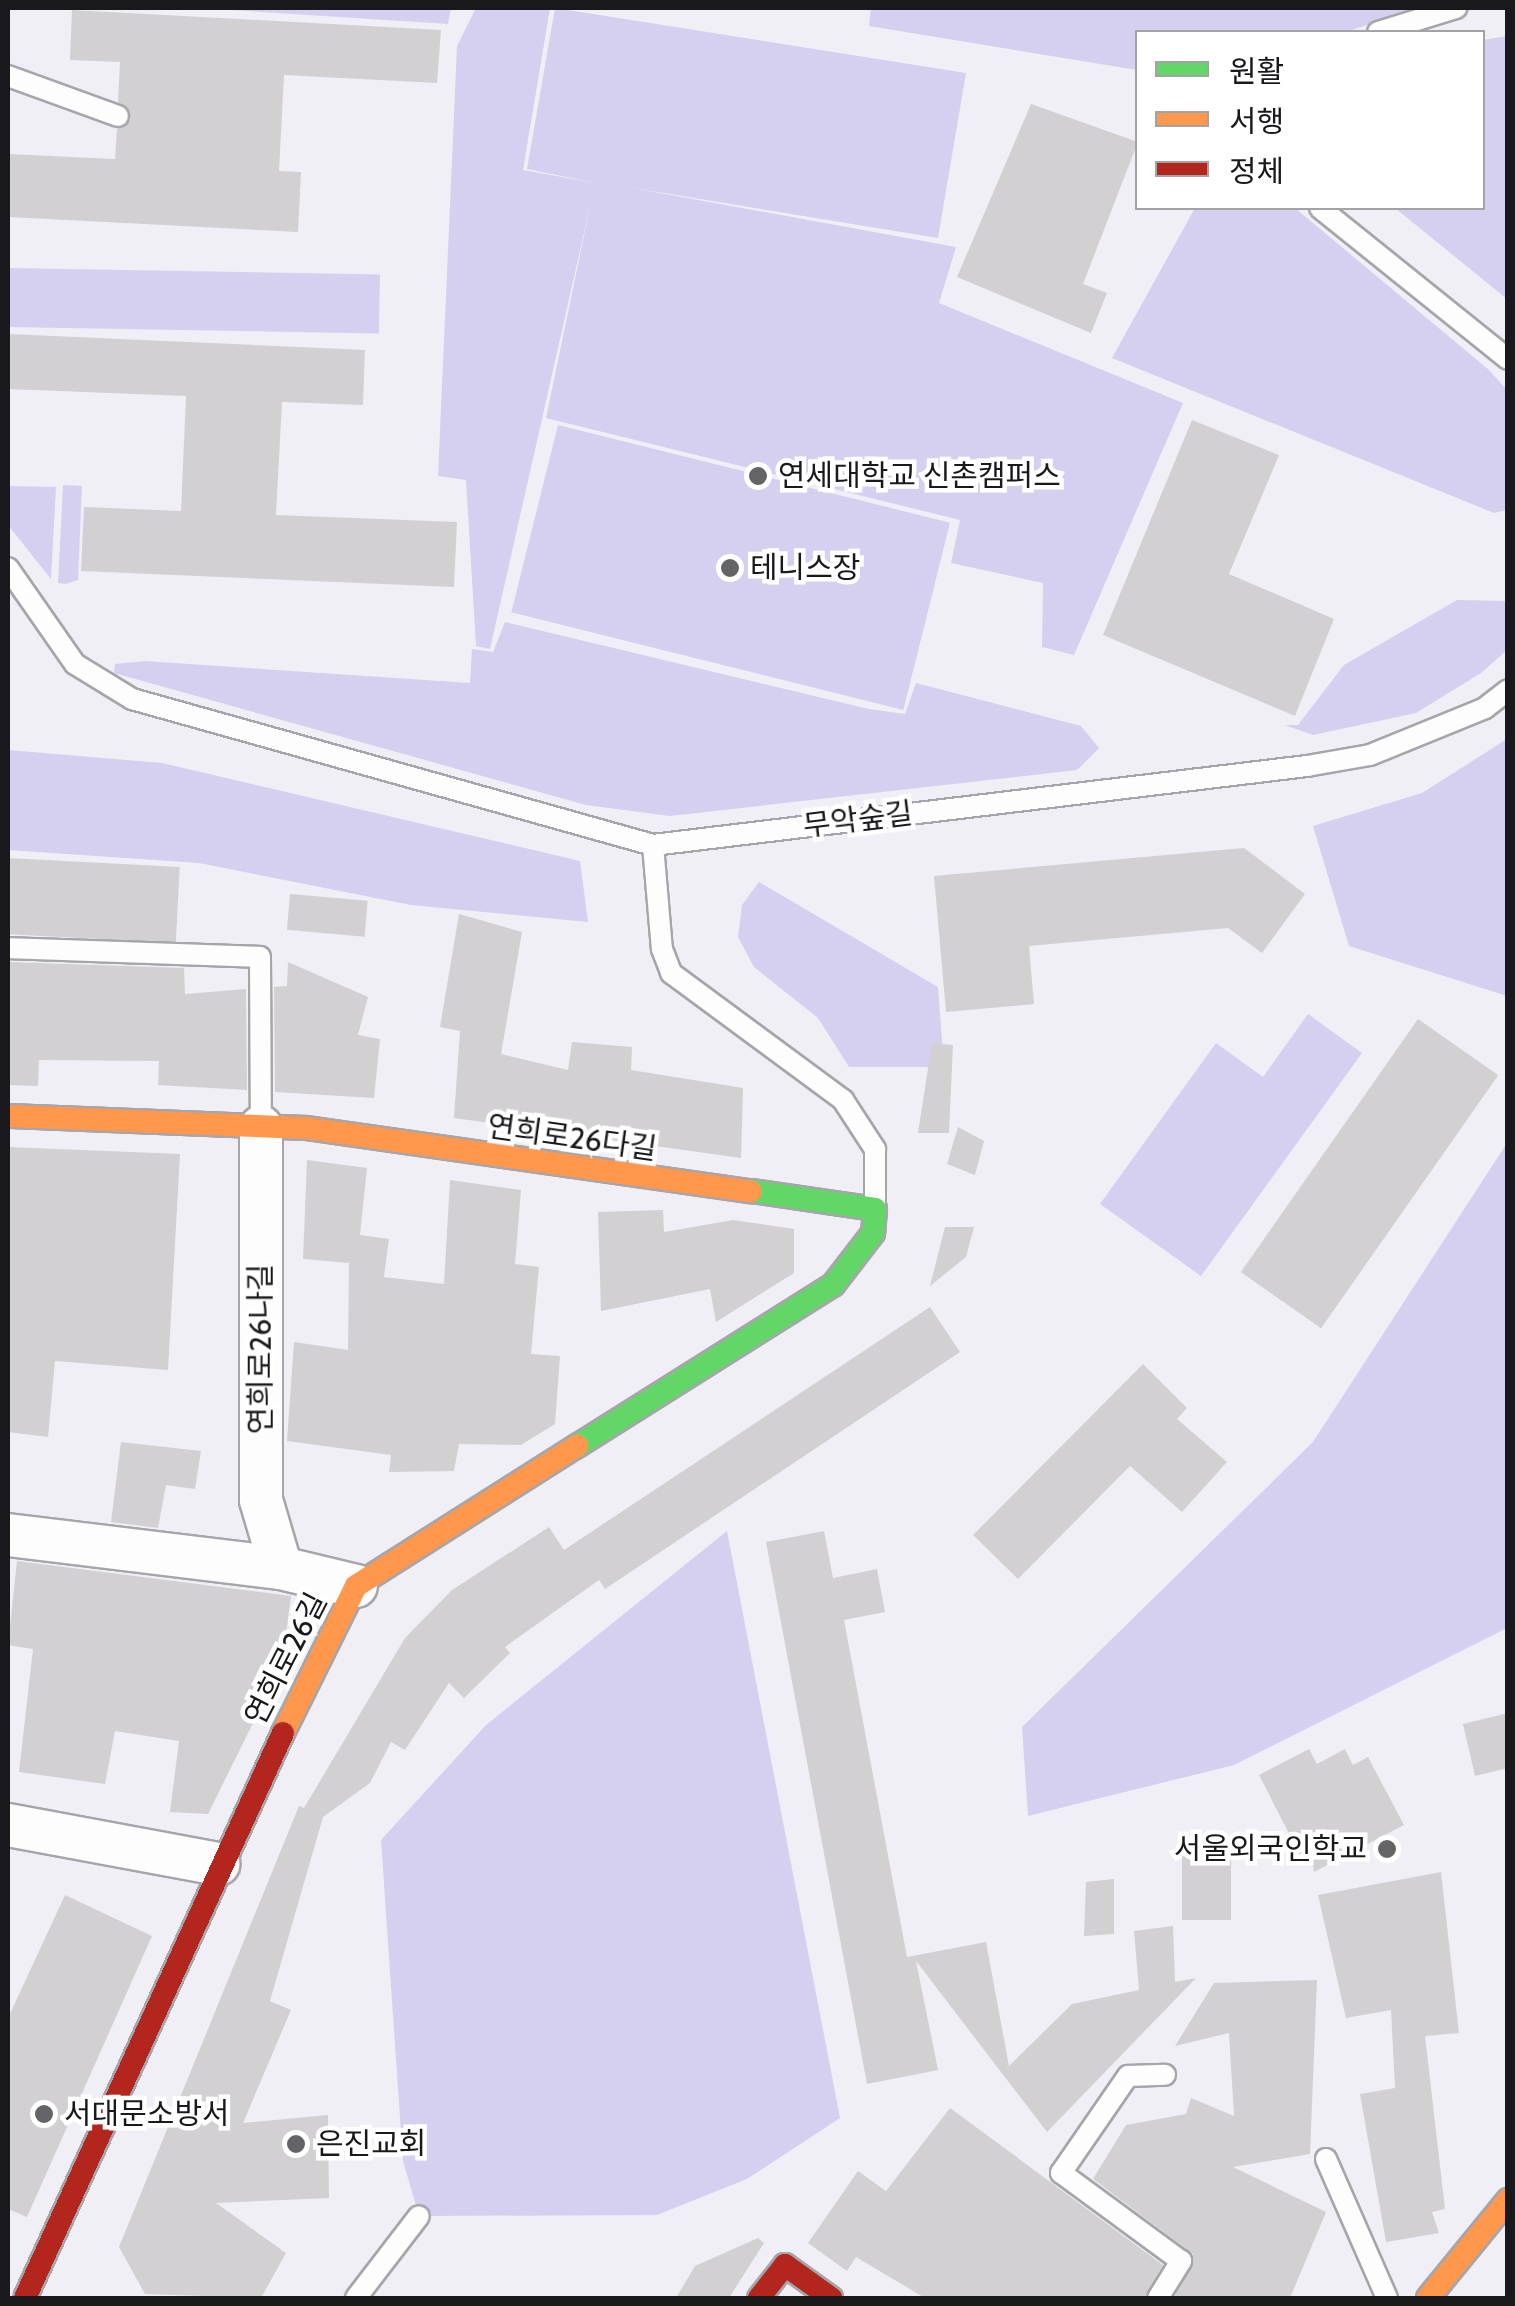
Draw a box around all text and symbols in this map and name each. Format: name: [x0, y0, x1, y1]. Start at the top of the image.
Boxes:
legend: [1135, 30, 1485, 210]
text: 원활: [1229, 53, 1284, 90]
text: 서행: [1229, 103, 1284, 140]
text: 정체: [1229, 153, 1284, 190]
place label: 연세대학교 신촌캠퍼스: [778, 458, 1061, 494]
marker: 연세대학교 신촌캠퍼스: [747, 465, 769, 487]
place label: 테니스장: [750, 550, 860, 586]
marker: 테니스장: [719, 557, 741, 579]
street label: 무악숲길: [801, 795, 915, 845]
street label: 연희로26다길: [485, 1108, 659, 1168]
street label: 연희로26나길: [243, 1264, 279, 1434]
street label: 연희로26길: [237, 1587, 335, 1731]
place label: 서울외국인학교: [1174, 1831, 1367, 1867]
marker: 서울외국인학교: [1376, 1838, 1398, 1860]
place label: 서대문소방서: [64, 2096, 230, 2132]
marker: 서대문소방서: [33, 2103, 55, 2125]
place label: 은진교회: [316, 2126, 426, 2162]
marker: 은진교회: [285, 2133, 307, 2155]

